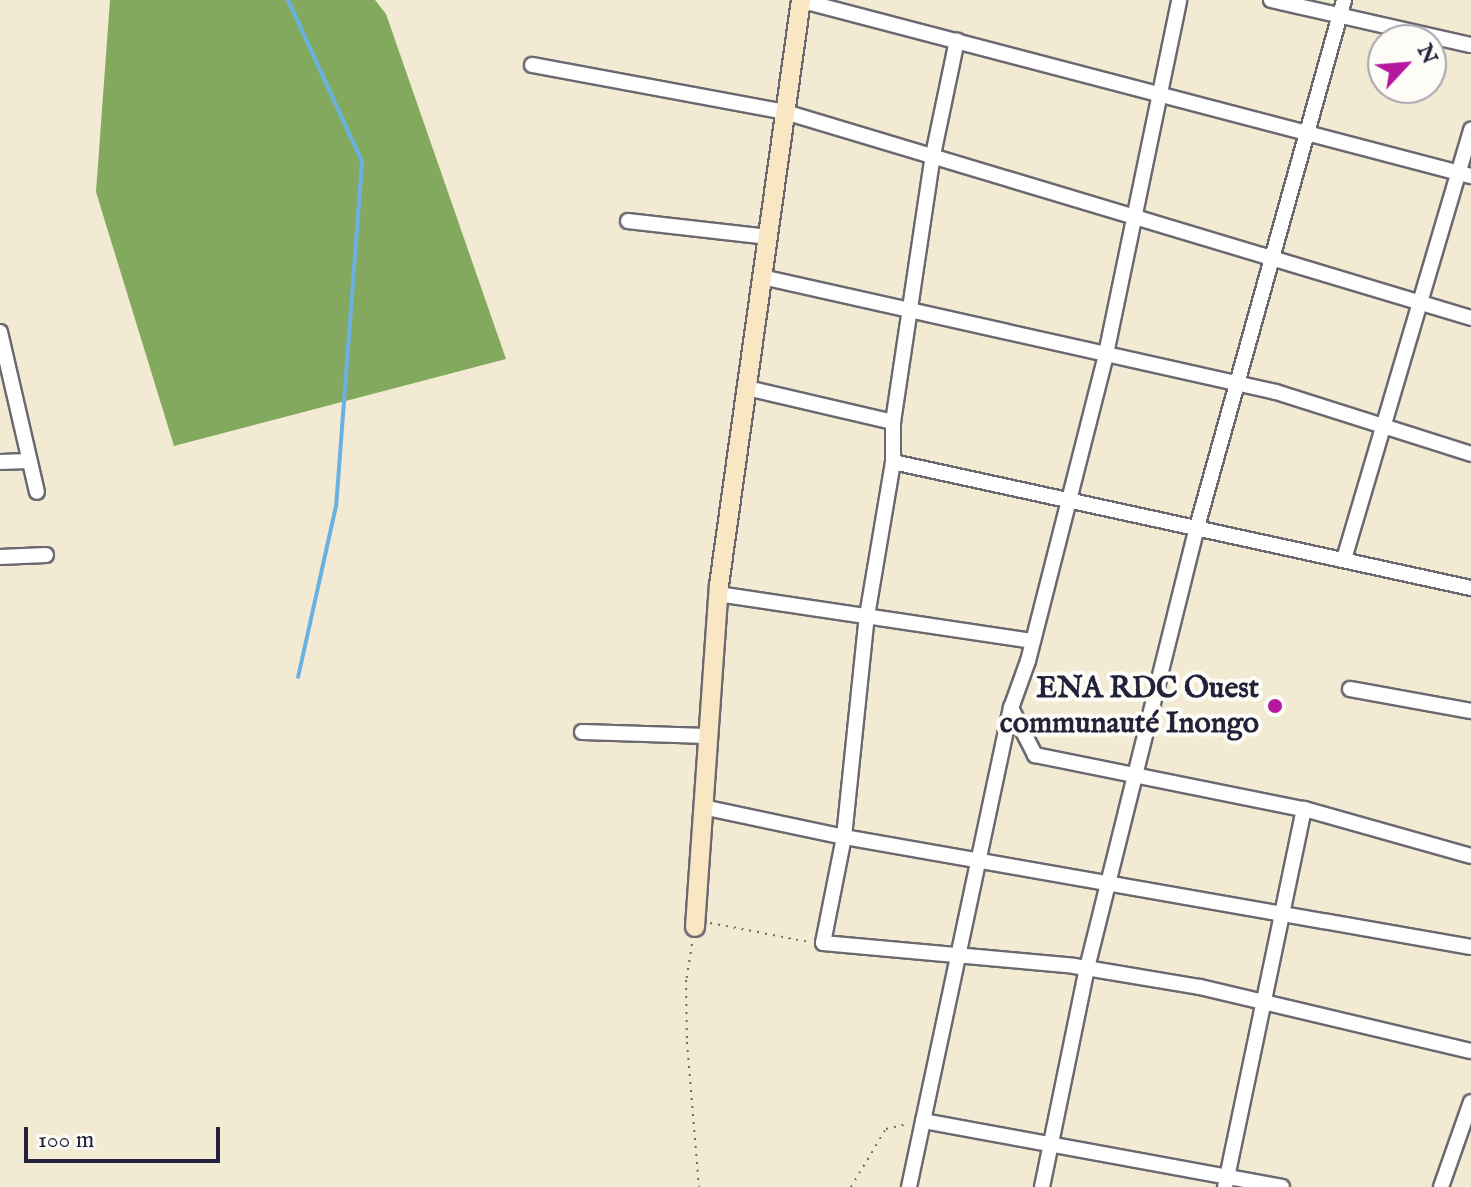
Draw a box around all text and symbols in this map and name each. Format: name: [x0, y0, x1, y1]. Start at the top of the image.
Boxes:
north arrow: [1367, 24, 1447, 104]
text: N: [1410, 40, 1444, 69]
place label: ENA RDC Ouest communauté Inongo: [1000, 671, 1259, 742]
marker: ENA RDC Ouest communauté Inongo: [1266, 697, 1284, 715]
scale bar: [28, 1111, 224, 1161]
text: 100 m: [38, 1125, 94, 1156]

